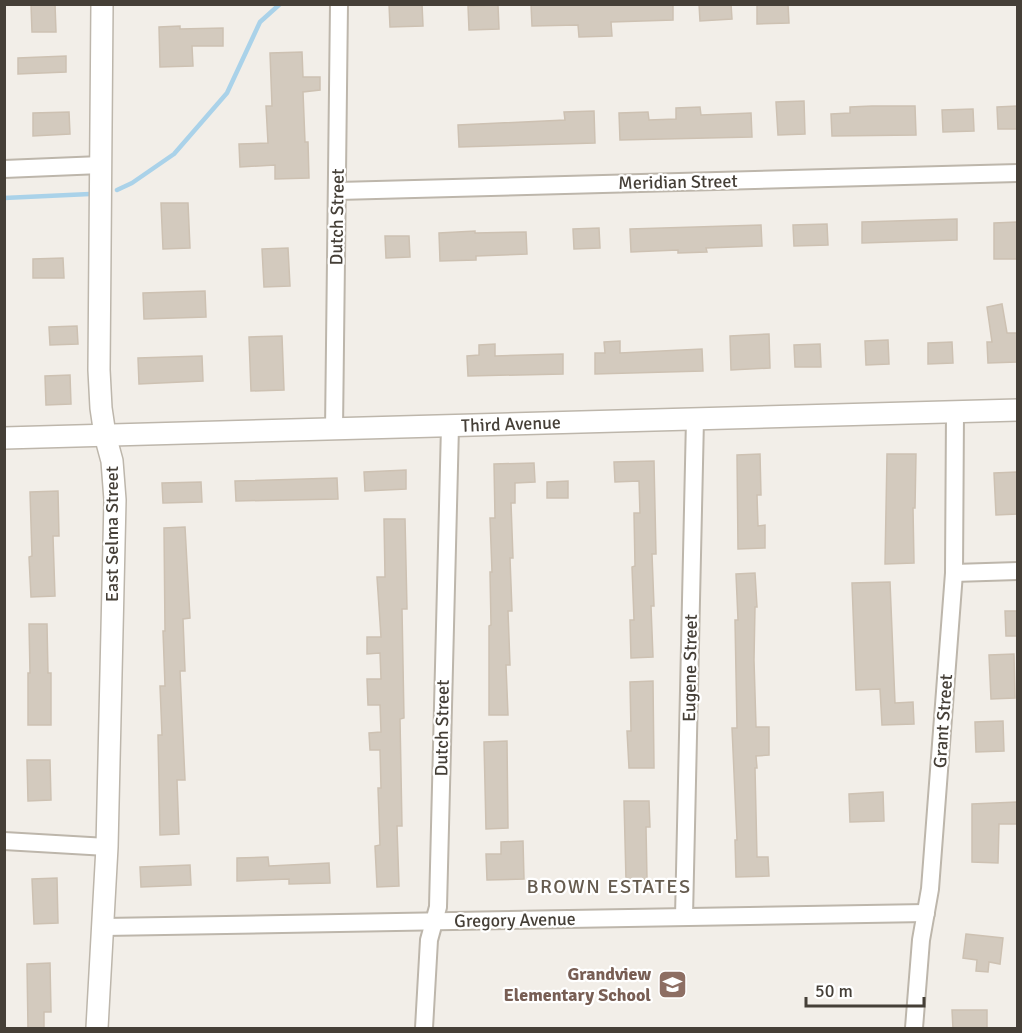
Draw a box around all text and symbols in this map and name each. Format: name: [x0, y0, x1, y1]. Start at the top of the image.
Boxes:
street label: Dutch Street: [325, 168, 349, 266]
street label: Meridian Street: [618, 170, 738, 194]
street label: Third Avenue: [461, 411, 561, 437]
street label: East Selma Street: [101, 466, 123, 602]
street label: Eugene Street: [678, 614, 702, 722]
street label: Grant Street: [929, 673, 957, 769]
street label: Dutch Street: [430, 679, 454, 777]
district label: BROWN ESTATES: [526, 874, 692, 899]
street label: Gregory Avenue: [454, 908, 576, 932]
place label: Grandview Elementary School: [504, 963, 651, 1006]
school or university icon: Grandview Elementary School: [656, 968, 688, 1000]
scale bar: [806, 970, 924, 1008]
text: 50 m: [815, 980, 853, 1002]

